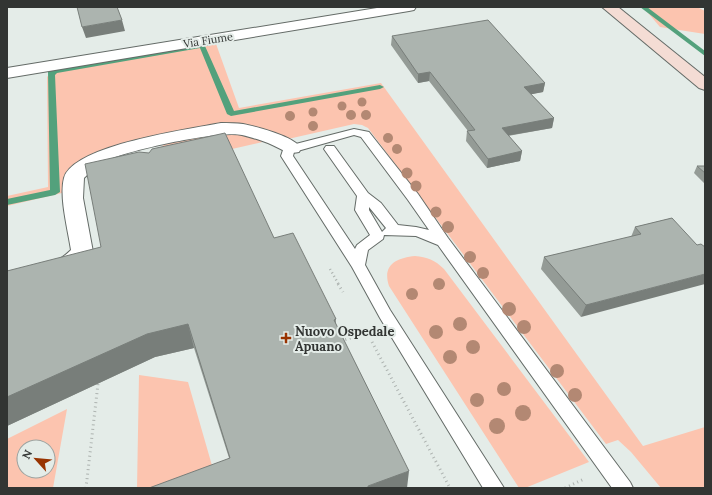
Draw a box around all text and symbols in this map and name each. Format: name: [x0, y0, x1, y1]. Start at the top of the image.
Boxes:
street label: Via Fiume: [181, 29, 234, 51]
place label: Nuovo Ospedale Apuano: [295, 323, 394, 355]
marker: Nuovo Ospedale Apuano: [280, 332, 292, 344]
north arrow: [16, 439, 56, 479]
text: N: [19, 447, 35, 461]

